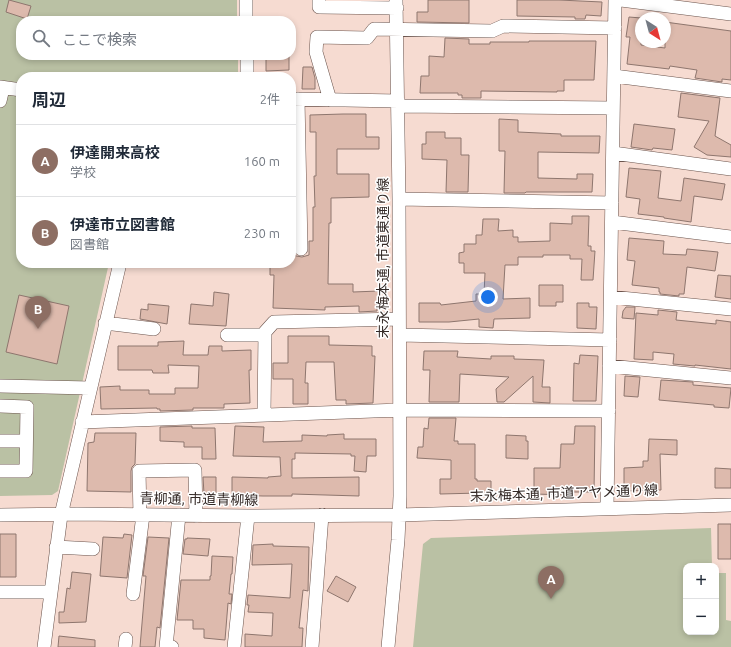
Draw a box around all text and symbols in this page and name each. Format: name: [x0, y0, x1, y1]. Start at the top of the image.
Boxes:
north arrow: [635, 12, 671, 48]
search box: [16, 16, 296, 60]
icon: search: [30, 27, 52, 49]
text: ここで検索: [62, 31, 137, 48]
text: 周辺: [32, 90, 66, 109]
text: 2件: [260, 92, 280, 106]
text: 伊達開来高校: [70, 144, 160, 161]
text: A: [40, 154, 50, 168]
text: 160 m: [244, 154, 280, 168]
text: 学校: [70, 165, 96, 179]
street label: 末永梅本通, 市道東通り線: [375, 178, 391, 338]
text: 伊達市立図書館: [70, 216, 175, 233]
text: B: [41, 226, 49, 240]
text: 230 m: [244, 226, 280, 240]
text: 図書館: [70, 237, 109, 251]
your location: [478, 287, 498, 307]
pin: B: [25, 296, 51, 329]
street label: 末永梅本通, 市道アヤメ通り線: [470, 482, 658, 504]
street label: 青柳通, 市道青柳線: [140, 490, 258, 508]
map controls: [683, 563, 719, 635]
button: +: [683, 563, 719, 599]
pin: A: [538, 566, 564, 599]
button: −: [683, 599, 719, 635]

